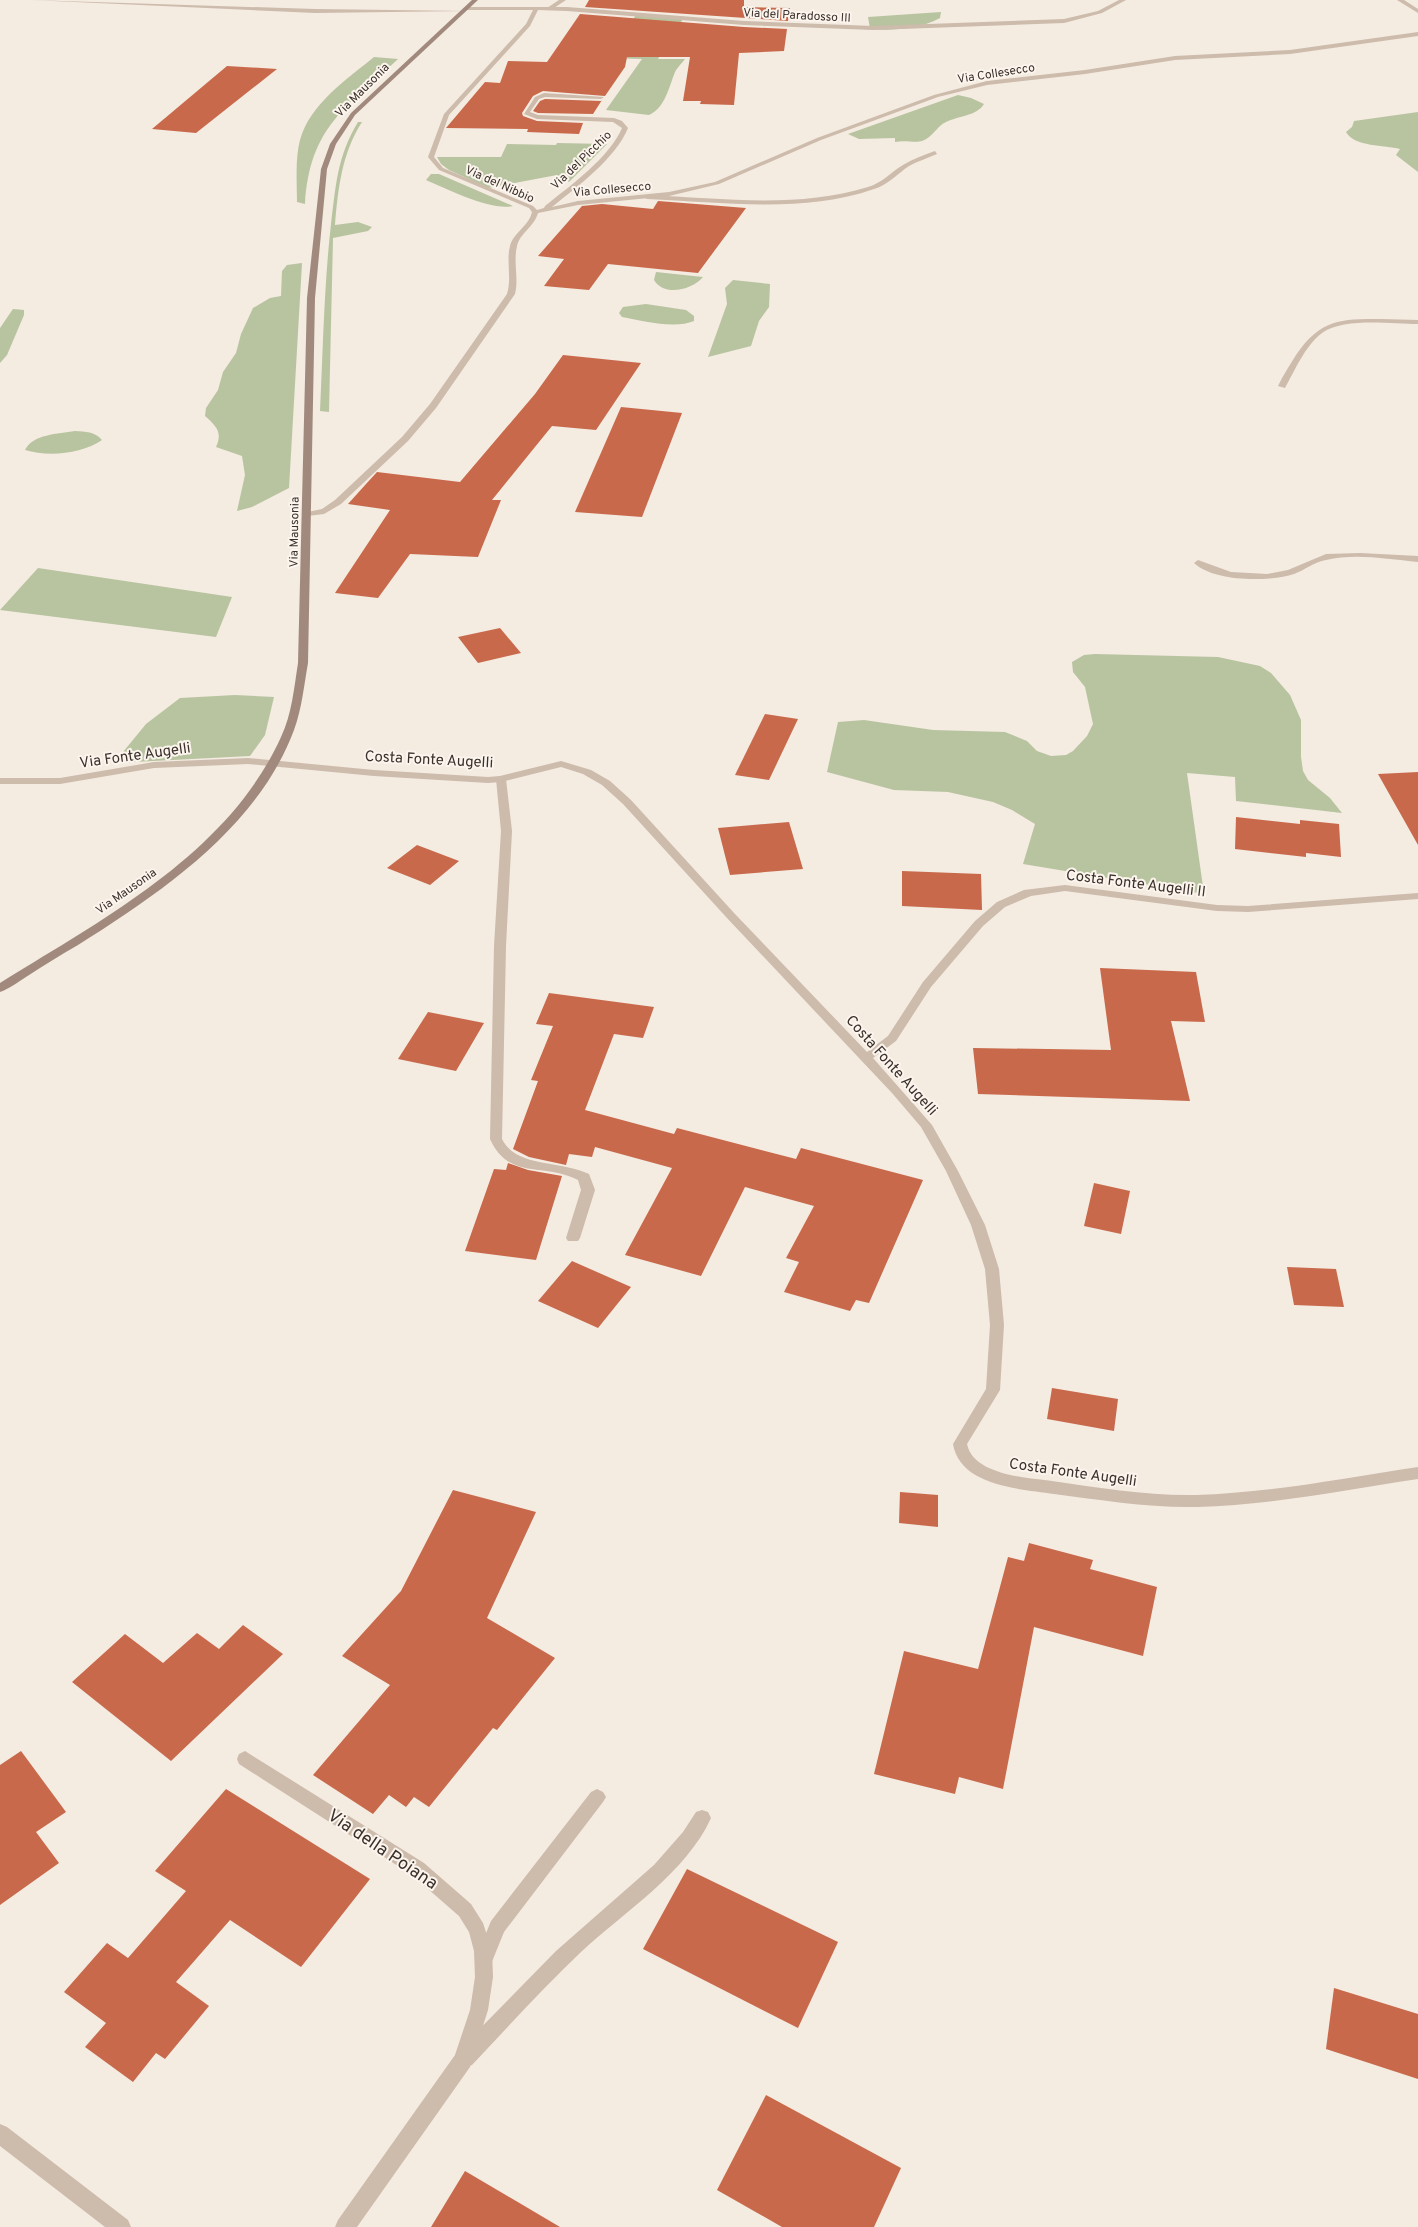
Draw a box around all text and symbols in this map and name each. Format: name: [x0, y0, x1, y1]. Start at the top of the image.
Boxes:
street label: Via del Paradosso III: [743, 5, 851, 27]
street label: Via Mausonia: [332, 60, 393, 121]
street label: Via Collesecco: [956, 60, 1036, 88]
street label: Via del Picchio: [548, 128, 616, 194]
street label: Via del Nibbio: [463, 163, 537, 207]
street label: Via Collesecco: [572, 179, 652, 201]
street label: Via Mausonia: [286, 497, 304, 567]
street label: Via Fonte Augelli: [79, 739, 192, 774]
street label: Costa Fonte Augelli: [364, 748, 494, 773]
street label: Via Mausonia: [93, 865, 160, 919]
street label: Costa Fonte Augelli II: [1065, 866, 1207, 902]
street label: Costa Fonte Augelli: [841, 1012, 941, 1120]
street label: Costa Fonte Augelli: [1008, 1455, 1138, 1492]
street label: Via della Poiana: [323, 1805, 442, 1896]

